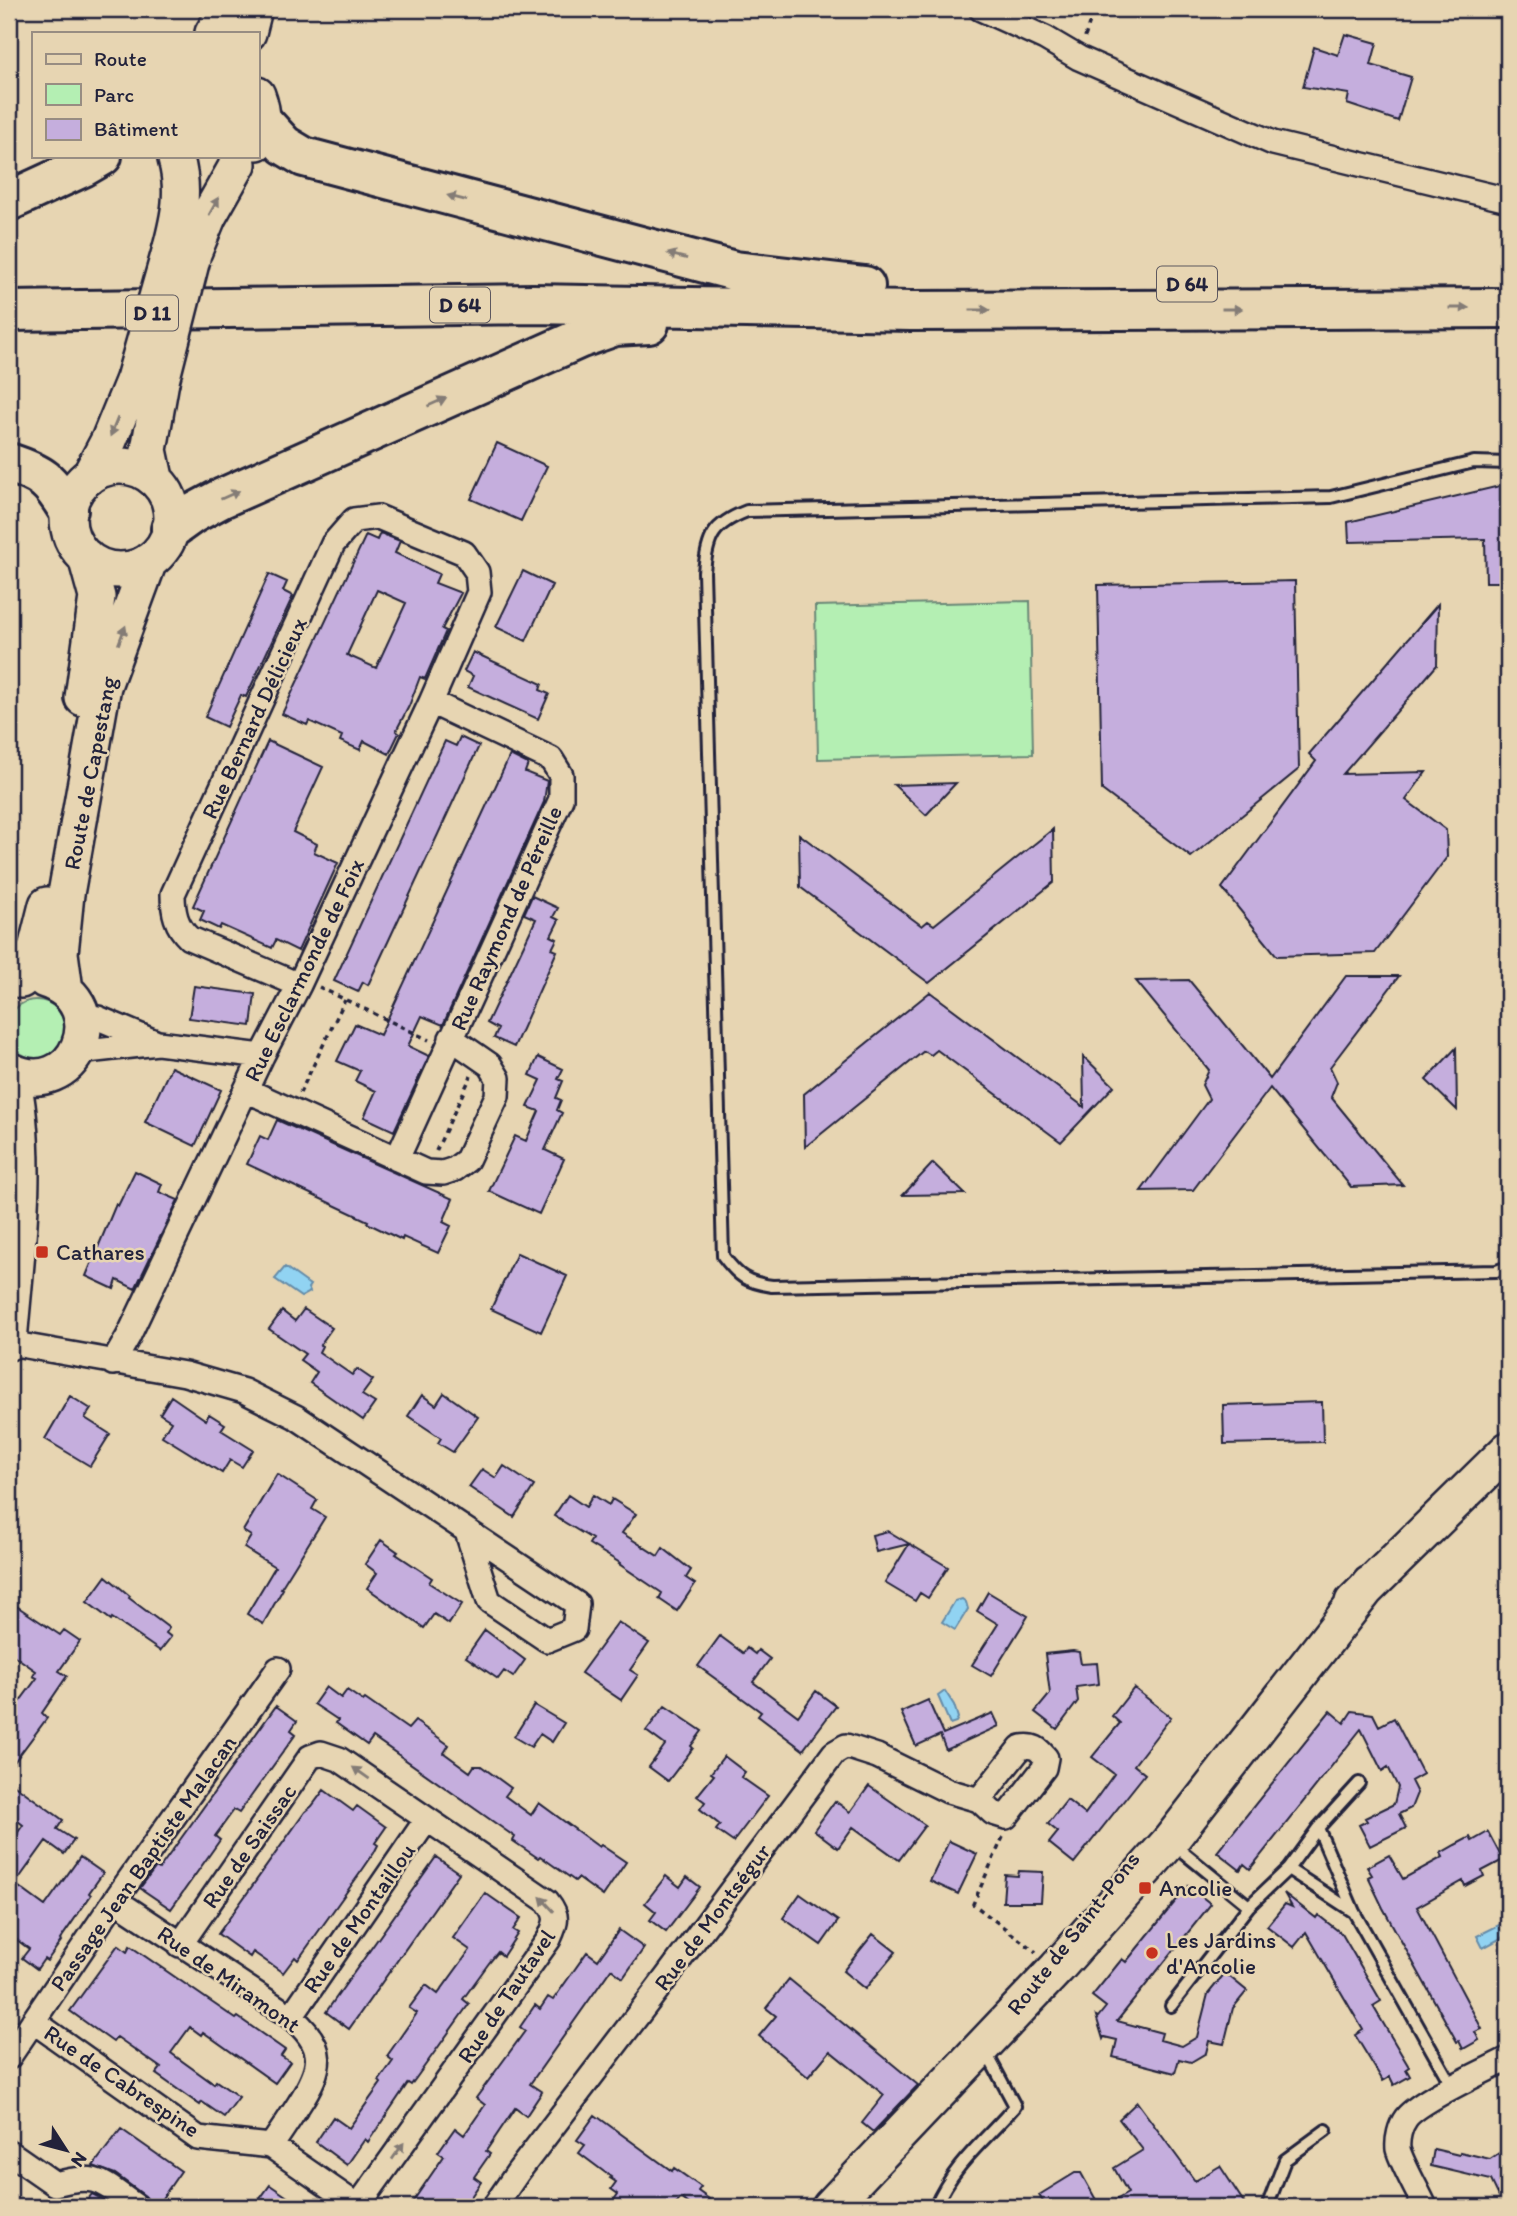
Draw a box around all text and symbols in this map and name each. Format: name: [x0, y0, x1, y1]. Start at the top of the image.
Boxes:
legend: [32, 32, 259, 158]
text: Route: [94, 46, 147, 71]
text: Parc: [94, 82, 134, 107]
text: Bâtiment: [94, 116, 178, 141]
one-way arrow: [446, 192, 467, 202]
one-way arrow: [207, 196, 219, 216]
one-way arrow: [666, 250, 688, 261]
road number: D 64: [1157, 266, 1217, 302]
road number: D 64: [430, 288, 490, 322]
road number: D 11: [126, 296, 178, 330]
one-way arrow: [1448, 302, 1470, 314]
one-way arrow: [1221, 303, 1243, 315]
one-way arrow: [969, 304, 991, 316]
one-way arrow: [427, 396, 448, 407]
one-way arrow: [109, 417, 120, 438]
one-way arrow: [220, 489, 240, 501]
street label: Rue Bernard Délicieux: [195, 612, 313, 823]
one-way arrow: [117, 624, 128, 645]
street label: Route de Capestang: [58, 674, 123, 872]
street label: Rue Raymond de Péreille: [444, 801, 568, 1035]
street label: Rue Esclarmonde de Foix: [238, 853, 370, 1086]
place label: Cathares: [56, 1238, 145, 1266]
marker: Cathares: [34, 1244, 50, 1260]
street label: Passage Jean Baptiste Malacan: [44, 1730, 242, 1996]
one-way arrow: [352, 1766, 370, 1780]
street label: Rue de Saissac: [196, 1778, 302, 1914]
street label: Rue de Montaillou: [297, 1837, 421, 1999]
street label: Rue de Montségur: [648, 1838, 776, 1996]
street label: Route de Saint-Pons: [1000, 1846, 1146, 2020]
place label: Ancolie: [1159, 1874, 1232, 1902]
marker: Ancolie: [1137, 1880, 1153, 1896]
one-way arrow: [538, 1895, 555, 1912]
street label: Rue de Miramont: [152, 1919, 306, 2039]
street label: Rue de Tautavel: [451, 1923, 561, 2068]
place label: Les Jardins d'Ancolie: [1166, 1926, 1276, 1980]
marker: Les Jardins d'Ancolie: [1144, 1945, 1160, 1961]
street label: Rue de Cabrespine: [39, 2019, 205, 2143]
north arrow: [32, 2114, 102, 2184]
one-way arrow: [391, 2142, 405, 2160]
text: N: [66, 2148, 92, 2172]

